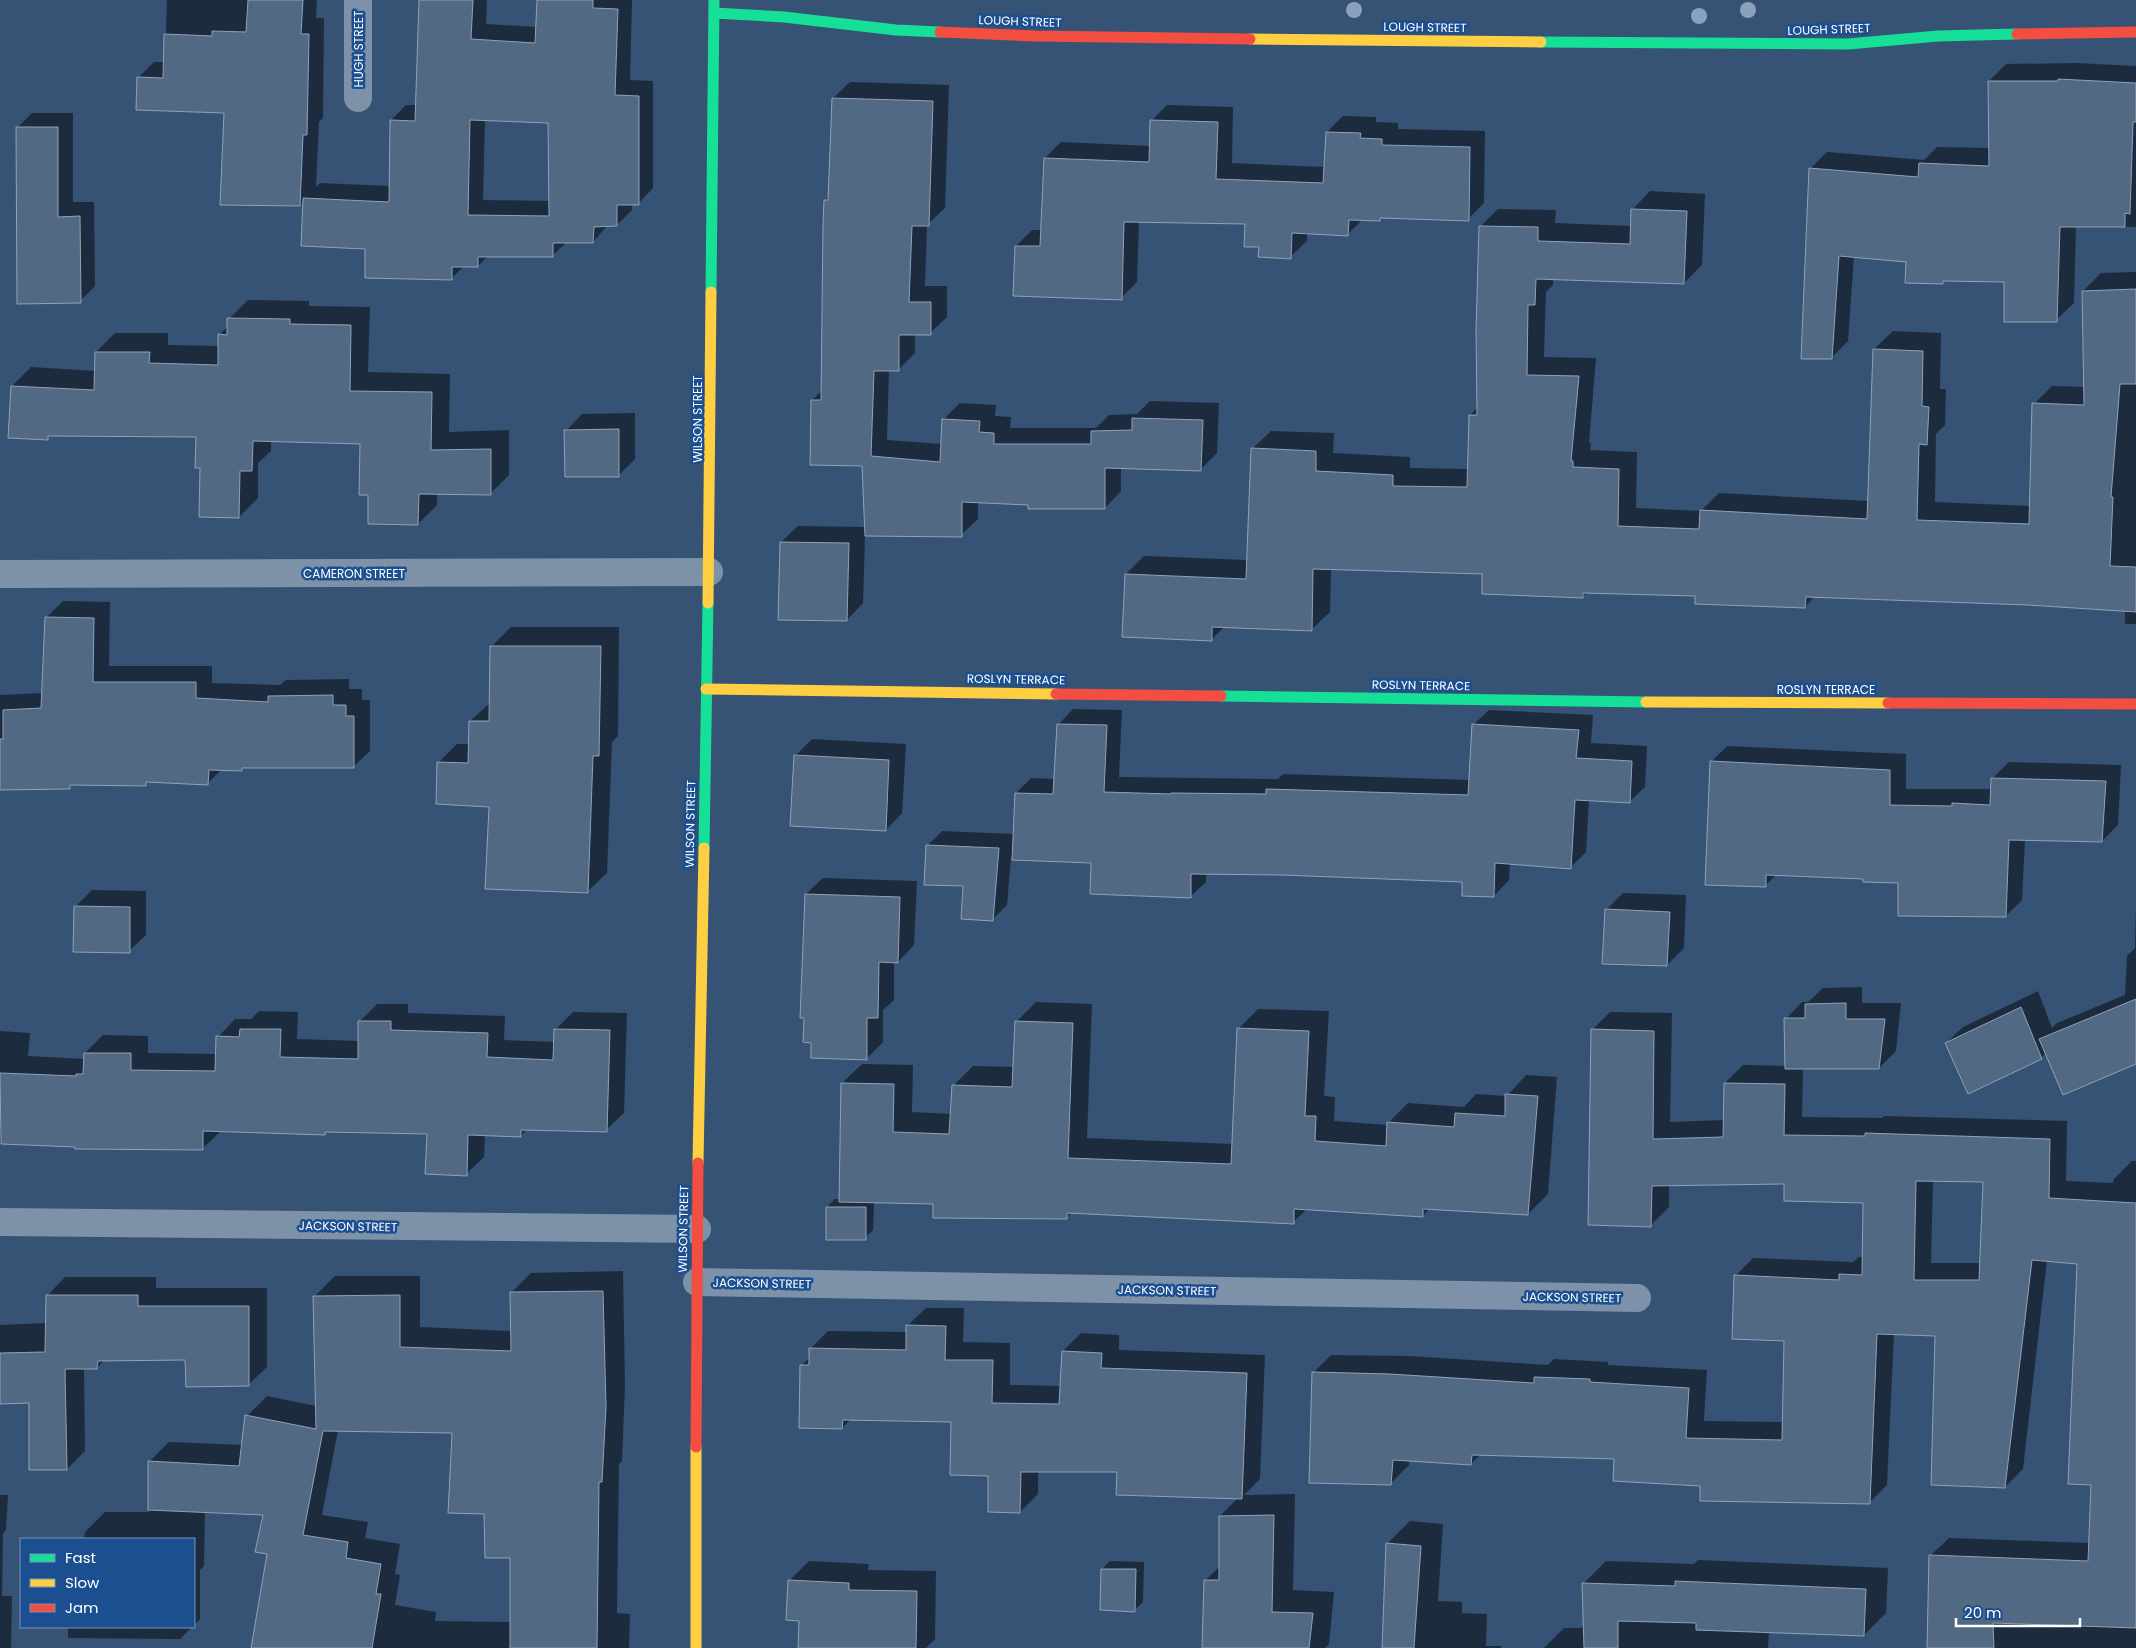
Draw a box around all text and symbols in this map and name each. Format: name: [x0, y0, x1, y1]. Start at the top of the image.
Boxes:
street label: HUGH STREET: [350, 10, 367, 87]
street label: LOUGH STREET: [978, 11, 1062, 31]
street label: LOUGH STREET: [1383, 18, 1467, 36]
street label: LOUGH STREET: [1787, 19, 1871, 39]
street label: WILSON STREET: [689, 375, 706, 463]
street label: CAMERON STREET: [303, 565, 405, 582]
street label: ROSLYN TERRACE: [967, 670, 1065, 688]
street label: ROSLYN TERRACE: [1372, 676, 1470, 694]
street label: ROSLYN TERRACE: [1777, 681, 1875, 698]
street label: WILSON STREET: [681, 780, 699, 868]
street label: WILSON STREET: [674, 1185, 692, 1273]
street label: JACKSON STREET: [299, 1217, 398, 1235]
street label: JACKSON STREET: [713, 1274, 812, 1292]
street label: JACKSON STREET: [1118, 1281, 1217, 1299]
street label: JACKSON STREET: [1523, 1288, 1622, 1306]
legend: [20, 1538, 195, 1628]
text: Fast: [65, 1547, 96, 1568]
text: Slow: [65, 1572, 100, 1593]
scale bar: [1956, 1596, 2080, 1628]
text: Jam: [65, 1597, 99, 1618]
text: 20 m: [1964, 1602, 2002, 1623]

